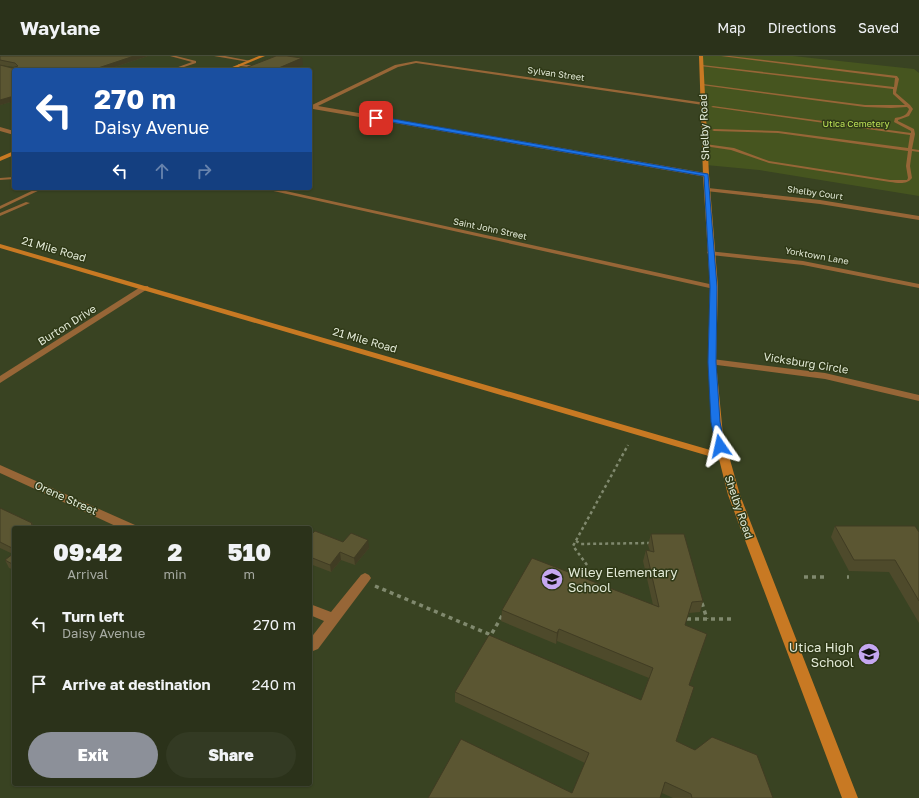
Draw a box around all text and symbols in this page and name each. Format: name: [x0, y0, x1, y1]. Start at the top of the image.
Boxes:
text: Waylane: [20, 16, 100, 39]
text: Map: [717, 19, 746, 36]
text: Directions: [768, 19, 836, 36]
text: Saved: [858, 19, 899, 36]
street label: Sylvan Street: [527, 64, 586, 83]
text: 270 m: [94, 82, 176, 115]
icon: left: [28, 84, 80, 136]
street label: Shelby Road: [696, 94, 711, 160]
pin: [359, 101, 393, 135]
icon: arrive: [365, 107, 387, 129]
text: Daisy Avenue: [94, 116, 209, 138]
park label: Utica Cemetery: [823, 118, 890, 129]
icon: left: [109, 160, 131, 182]
icon: ahead: [151, 160, 173, 182]
icon: right: [193, 160, 215, 182]
street label: Shelby Court: [786, 183, 844, 202]
street label: Saint John Street: [452, 215, 528, 242]
street label: 21 Mile Road: [20, 233, 88, 264]
street label: Yorktown Lane: [784, 245, 850, 267]
street label: Burton Drive: [35, 301, 98, 348]
street label: 21 Mile Road: [331, 324, 399, 355]
street label: Vicksburg Circle: [763, 349, 850, 376]
position arrow: [699, 425, 741, 467]
street label: Shelby Road: [723, 473, 756, 540]
street label: Orene Street: [33, 478, 100, 517]
text: 09:42: [53, 537, 122, 566]
text: 2: [167, 537, 182, 566]
text: 510: [227, 537, 271, 566]
place label: Wiley Elementary School: [568, 564, 678, 595]
text: Arrival: [67, 566, 108, 582]
text: min: [163, 566, 186, 582]
text: m: [243, 566, 255, 582]
school or university icon: Wiley Elementary School: [539, 566, 565, 592]
text: Turn left: [62, 607, 124, 625]
icon: left: [28, 613, 50, 635]
text: 270 m: [253, 615, 296, 633]
text: Daisy Avenue: [62, 625, 145, 641]
place label: Utica High School: [789, 639, 854, 670]
school or university icon: Utica High School: [856, 641, 882, 667]
icon: arrive: [28, 673, 50, 695]
text: Arrive at destination: [62, 675, 211, 693]
text: 240 m: [252, 675, 296, 693]
button: Exit: [28, 732, 158, 778]
button: Share: [166, 732, 296, 778]

